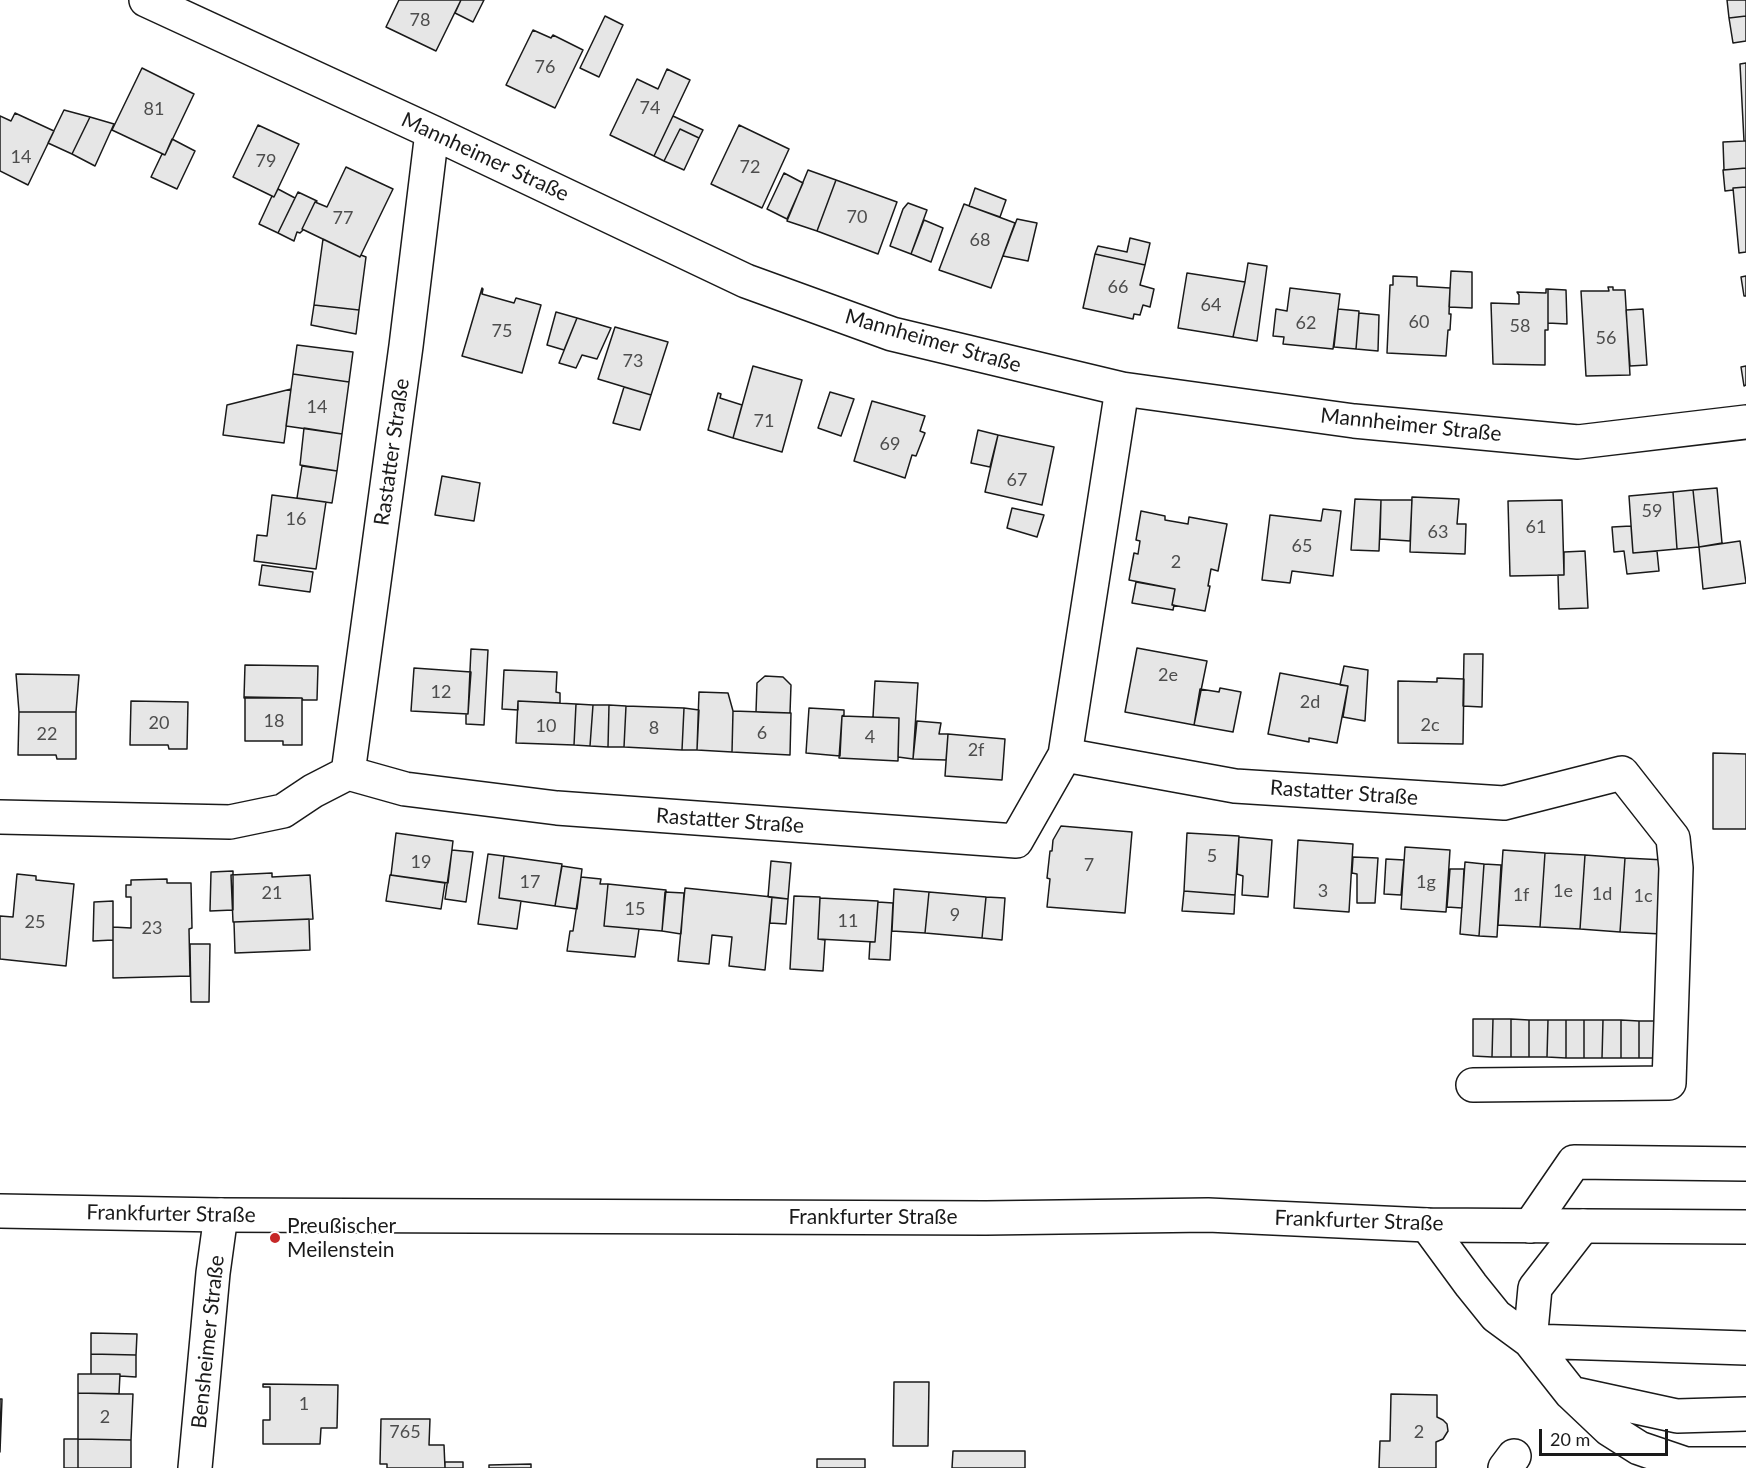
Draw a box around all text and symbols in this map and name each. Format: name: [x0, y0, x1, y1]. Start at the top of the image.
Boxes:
house number: 78: [410, 9, 430, 31]
house number: 76: [535, 56, 555, 78]
house number: 74: [640, 97, 660, 119]
house number: 81: [144, 98, 164, 120]
street label: Mannheimer Straße: [397, 107, 573, 207]
house number: 14: [11, 146, 31, 168]
house number: 79: [256, 150, 276, 172]
house number: 72: [740, 156, 760, 178]
house number: 70: [847, 206, 867, 228]
house number: 77: [333, 207, 353, 229]
house number: 68: [970, 229, 990, 251]
house number: 66: [1108, 276, 1128, 298]
house number: 64: [1201, 294, 1221, 316]
street label: Mannheimer Straße: [842, 304, 1024, 378]
house number: 60: [1409, 311, 1429, 333]
house number: 62: [1296, 312, 1316, 334]
house number: 58: [1510, 315, 1530, 337]
house number: 75: [492, 320, 512, 342]
house number: 56: [1596, 327, 1616, 349]
house number: 73: [623, 350, 643, 372]
street label: Rastatter Straße: [369, 377, 415, 527]
house number: 14: [307, 396, 327, 418]
street label: Mannheimer Straße: [1319, 403, 1503, 447]
house number: 71: [754, 410, 774, 432]
house number: 69: [880, 433, 900, 455]
house number: 67: [1007, 469, 1027, 491]
house number: 59: [1642, 500, 1662, 522]
house number: 16: [286, 508, 306, 530]
house number: 61: [1526, 516, 1546, 538]
house number: 63: [1428, 521, 1448, 543]
house number: 65: [1292, 535, 1312, 557]
house number: 2: [1171, 551, 1181, 573]
house number: 2e: [1158, 664, 1178, 686]
house number: 12: [431, 681, 451, 703]
house number: 2d: [1300, 691, 1320, 713]
house number: 18: [264, 710, 284, 732]
house number: 20: [149, 712, 169, 734]
house number: 2c: [1420, 714, 1440, 736]
house number: 10: [536, 715, 556, 737]
house number: 8: [649, 717, 659, 739]
house number: 6: [757, 722, 767, 744]
house number: 22: [37, 723, 57, 745]
house number: 4: [865, 726, 875, 748]
house number: 2f: [968, 739, 984, 761]
street label: Rastatter Straße: [1269, 775, 1419, 811]
street label: Rastatter Straße: [655, 803, 805, 839]
house number: 5: [1207, 845, 1217, 867]
house number: 19: [411, 851, 431, 873]
house number: 7: [1084, 854, 1094, 876]
house number: 17: [520, 871, 540, 893]
house number: 1g: [1416, 871, 1436, 893]
house number: 3: [1318, 880, 1328, 902]
house number: 1e: [1553, 880, 1573, 902]
house number: 21: [262, 882, 282, 904]
house number: 1d: [1592, 883, 1612, 905]
house number: 1f: [1513, 884, 1529, 906]
house number: 1c: [1633, 885, 1653, 907]
house number: 15: [625, 898, 645, 920]
house number: 9: [950, 904, 960, 926]
house number: 11: [838, 910, 858, 932]
house number: 25: [25, 911, 45, 933]
house number: 23: [142, 917, 162, 939]
street label: Frankfurter Straße: [86, 1200, 256, 1228]
street label: Frankfurter Straße: [788, 1204, 958, 1230]
street label: Frankfurter Straße: [1274, 1205, 1444, 1237]
place label: Preußischer Meilenstein: [287, 1213, 396, 1263]
marker: Preußischer Meilenstein: [268, 1231, 282, 1245]
street label: Bensheimer Straße: [186, 1254, 230, 1430]
house number: 1: [299, 1393, 309, 1415]
house number: 2: [100, 1406, 110, 1428]
scale bar: [1542, 1417, 1671, 1455]
house number: 765: [389, 1421, 421, 1443]
house number: 2: [1414, 1421, 1424, 1443]
text: 20 m: [1550, 1428, 1590, 1450]

